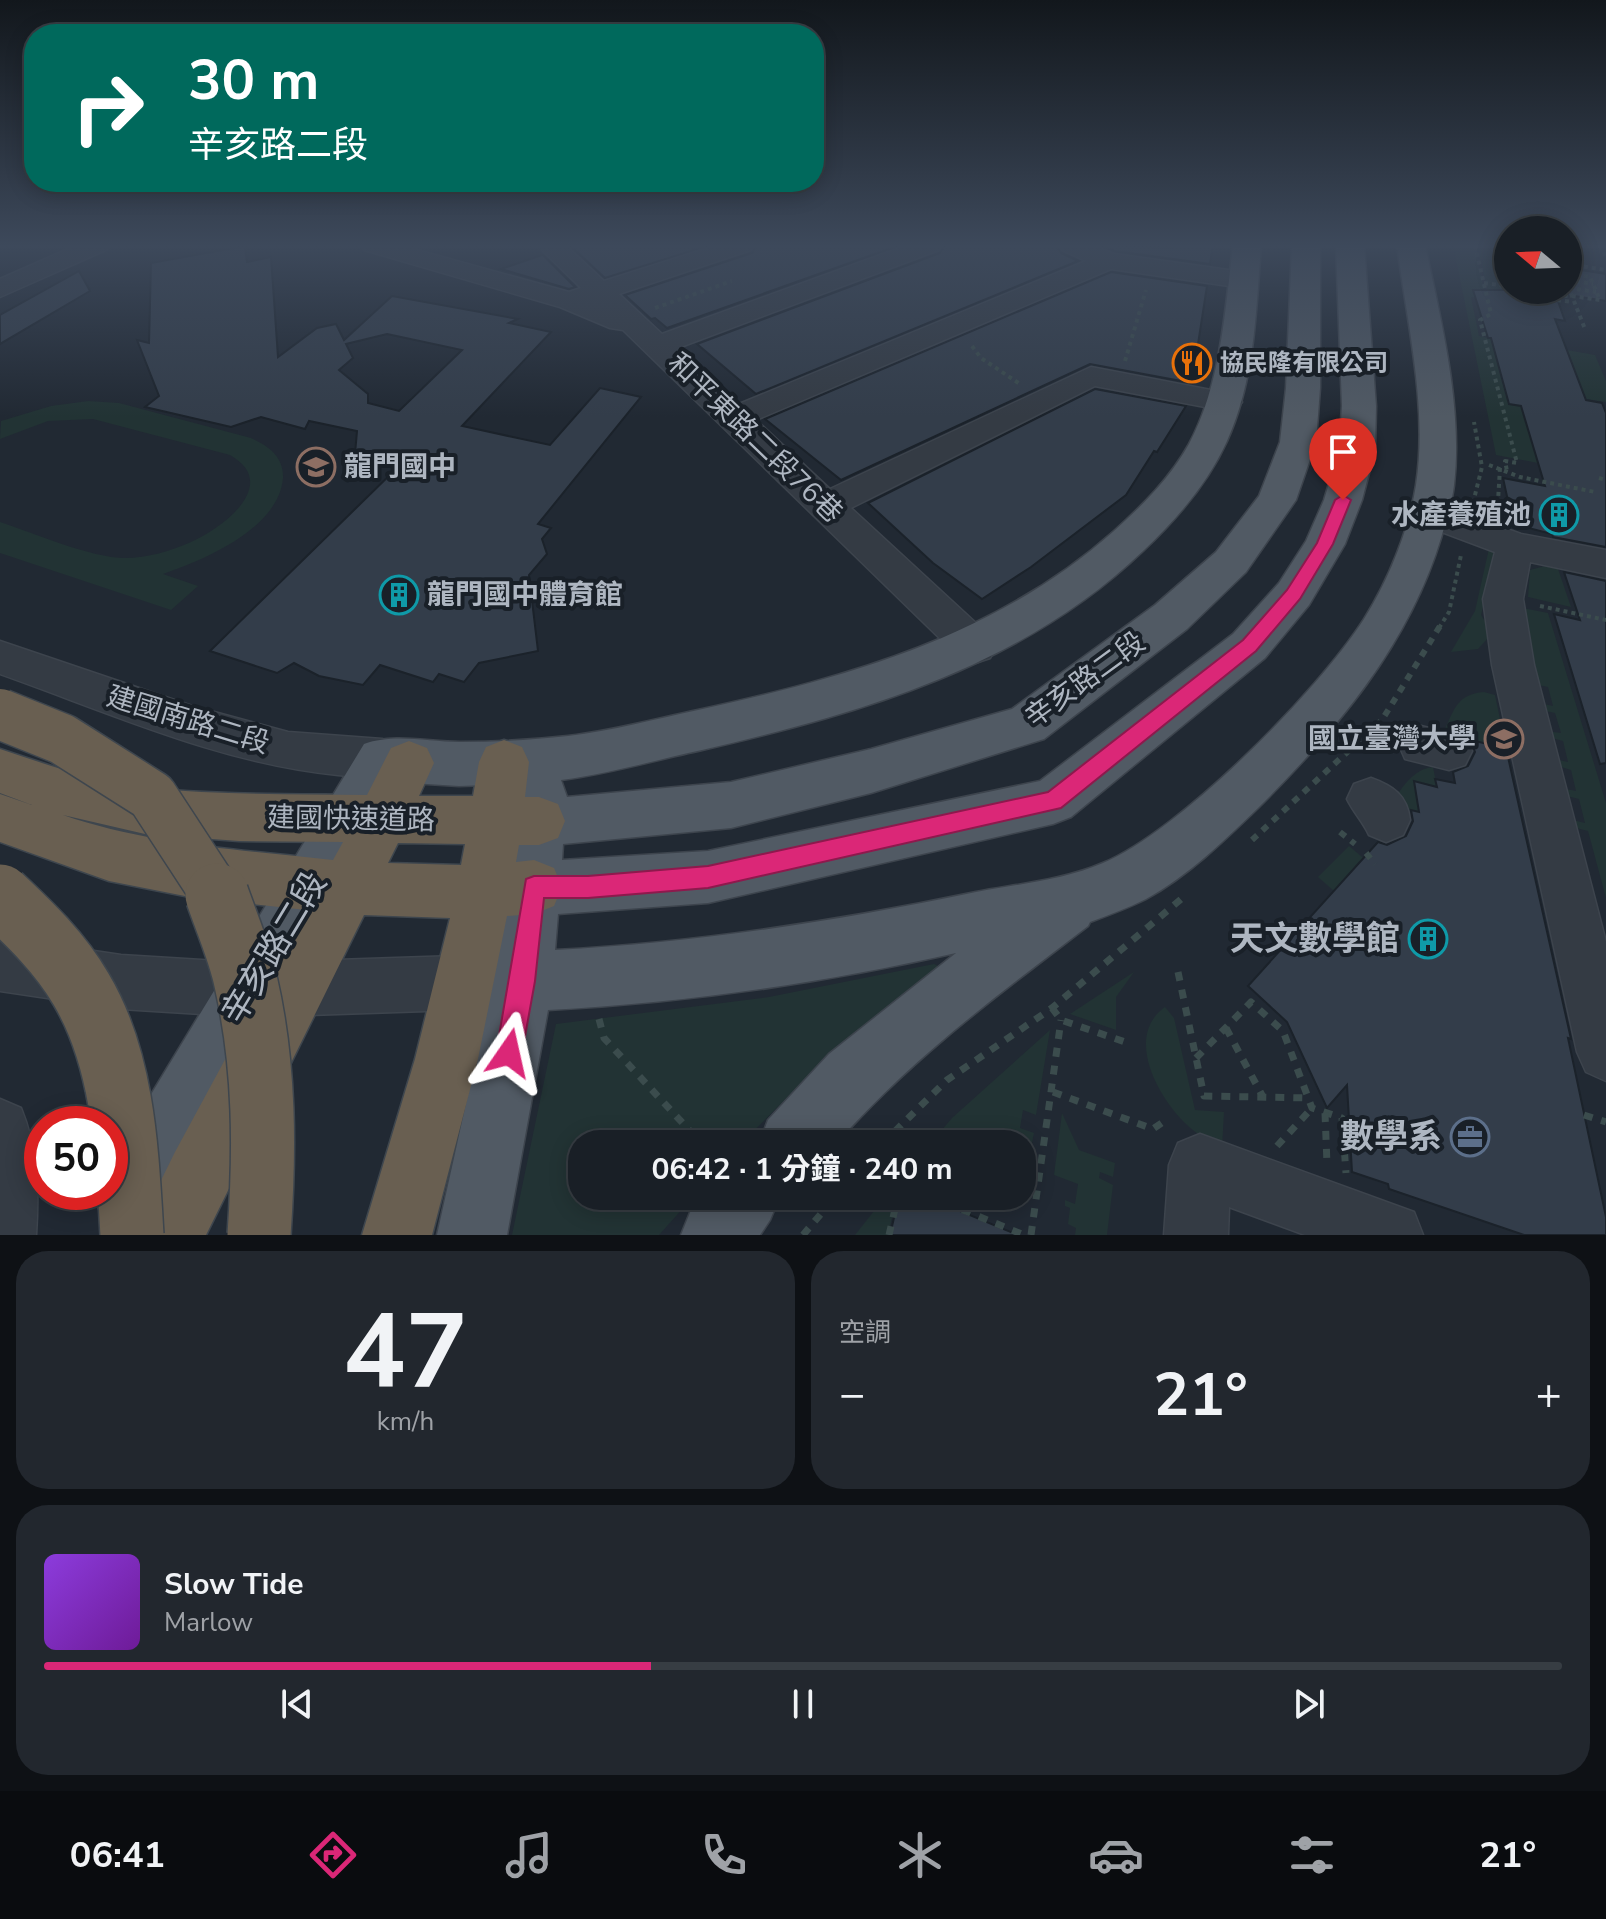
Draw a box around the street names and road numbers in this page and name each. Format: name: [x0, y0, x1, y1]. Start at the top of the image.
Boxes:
street label: 和平東路二段76巷: [659, 345, 851, 531]
street label: 辛亥路二段: [1017, 623, 1153, 737]
street label: 建國南路二段: [102, 677, 274, 763]
street label: 建國快速道路: [267, 799, 435, 839]
street label: 辛亥路二段: [211, 863, 337, 1033]

